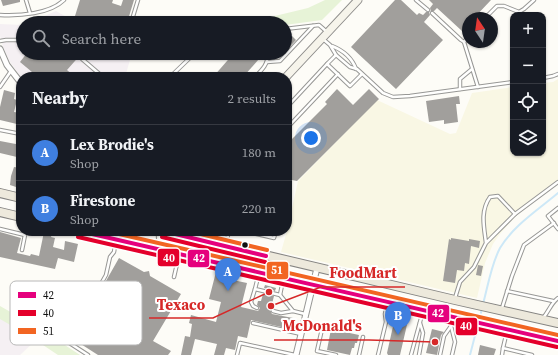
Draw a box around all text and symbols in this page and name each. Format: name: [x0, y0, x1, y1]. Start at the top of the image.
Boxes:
north arrow: [462, 12, 498, 48]
map controls: [510, 12, 546, 156]
button: +: [510, 12, 546, 48]
search box: [16, 16, 292, 60]
icon: search: [30, 27, 52, 49]
text: Search here: [62, 28, 141, 49]
button: −: [510, 48, 546, 84]
button: locate: [510, 84, 546, 120]
text: Nearby: [32, 86, 88, 110]
text: 2 results: [228, 90, 276, 107]
button: layers: [510, 120, 546, 156]
your location: [301, 128, 321, 148]
text: Lex Brodie's: [70, 134, 154, 155]
text: A: [41, 144, 49, 161]
text: 180 m: [242, 144, 276, 161]
text: Shop: [70, 155, 99, 172]
text: Firestone: [70, 190, 135, 211]
text: B: [41, 200, 49, 217]
text: 220 m: [242, 200, 276, 217]
text: Shop: [70, 211, 99, 228]
unlabelled marker: [240, 240, 250, 250]
line badge: 40: [157, 248, 180, 267]
line badge: 42: [187, 249, 210, 268]
text: 40: [163, 251, 175, 266]
text: 42: [193, 251, 205, 266]
pin: A: [215, 258, 241, 291]
callout: FoodMart: [321, 260, 405, 287]
line badge: 51: [266, 261, 289, 280]
text: FoodMart: [329, 262, 397, 283]
text: 51: [271, 263, 283, 278]
legend: [10, 281, 142, 345]
text: 42: [43, 288, 54, 303]
callout: Texaco: [149, 291, 213, 318]
text: Texaco: [157, 294, 206, 315]
pin: B: [385, 302, 411, 335]
line badge: 42: [427, 304, 450, 323]
text: 40: [43, 306, 54, 321]
text: 42: [432, 306, 444, 321]
callout: McDonald's: [274, 313, 369, 340]
text: McDonald's: [282, 315, 362, 336]
line badge: 40: [455, 317, 478, 336]
text: 40: [460, 319, 472, 334]
text: 51: [43, 324, 54, 339]

